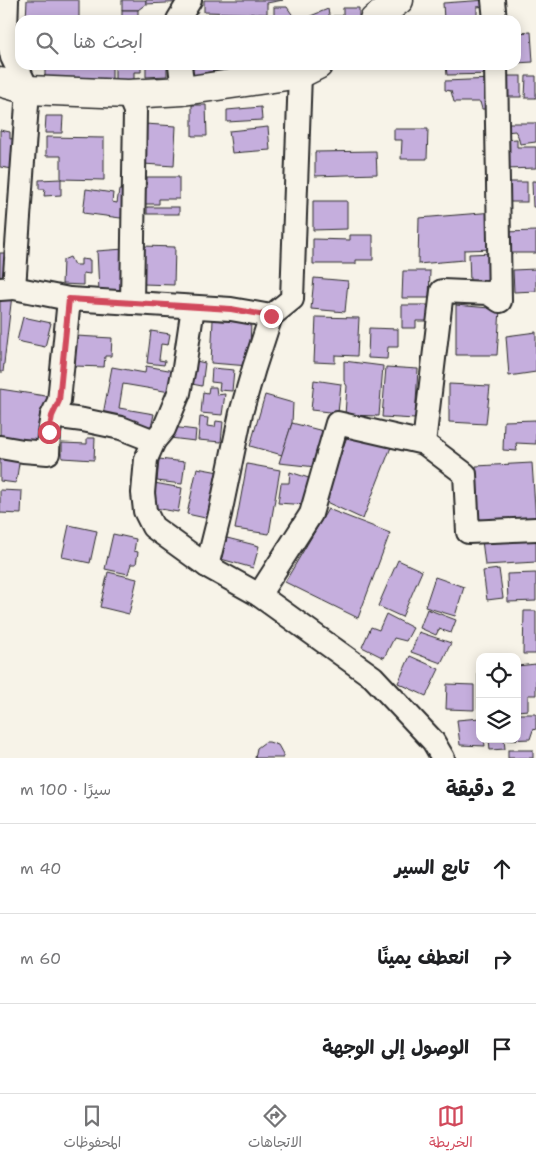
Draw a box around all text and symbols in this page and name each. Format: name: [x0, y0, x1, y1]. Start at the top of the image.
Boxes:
search box: [15, 15, 521, 70]
icon: search: [33, 29, 61, 57]
text: ابحث هنا: [73, 29, 143, 54]
route end: [260, 305, 283, 328]
route start: [38, 421, 61, 444]
map controls: [476, 653, 521, 743]
button: locate: [476, 653, 521, 698]
button: layers: [476, 698, 521, 743]
text: 2 دقيقة: [446, 775, 516, 803]
text: سيرًا · 100 m: [20, 779, 111, 800]
text: تابع السير: [395, 855, 469, 880]
icon: ahead: [488, 855, 516, 883]
text: 40 m: [20, 858, 62, 879]
text: انعطف يمينًا: [378, 945, 469, 970]
icon: right: [488, 945, 516, 973]
text: 60 m: [20, 948, 61, 969]
text: الوصول إلى الوجهة: [322, 1035, 469, 1060]
icon: arrive: [488, 1035, 516, 1063]
tab: المحفوظات: [63, 1102, 121, 1155]
tab: الاتجاهات: [248, 1102, 302, 1155]
tab: الخريطة: [429, 1102, 473, 1155]

